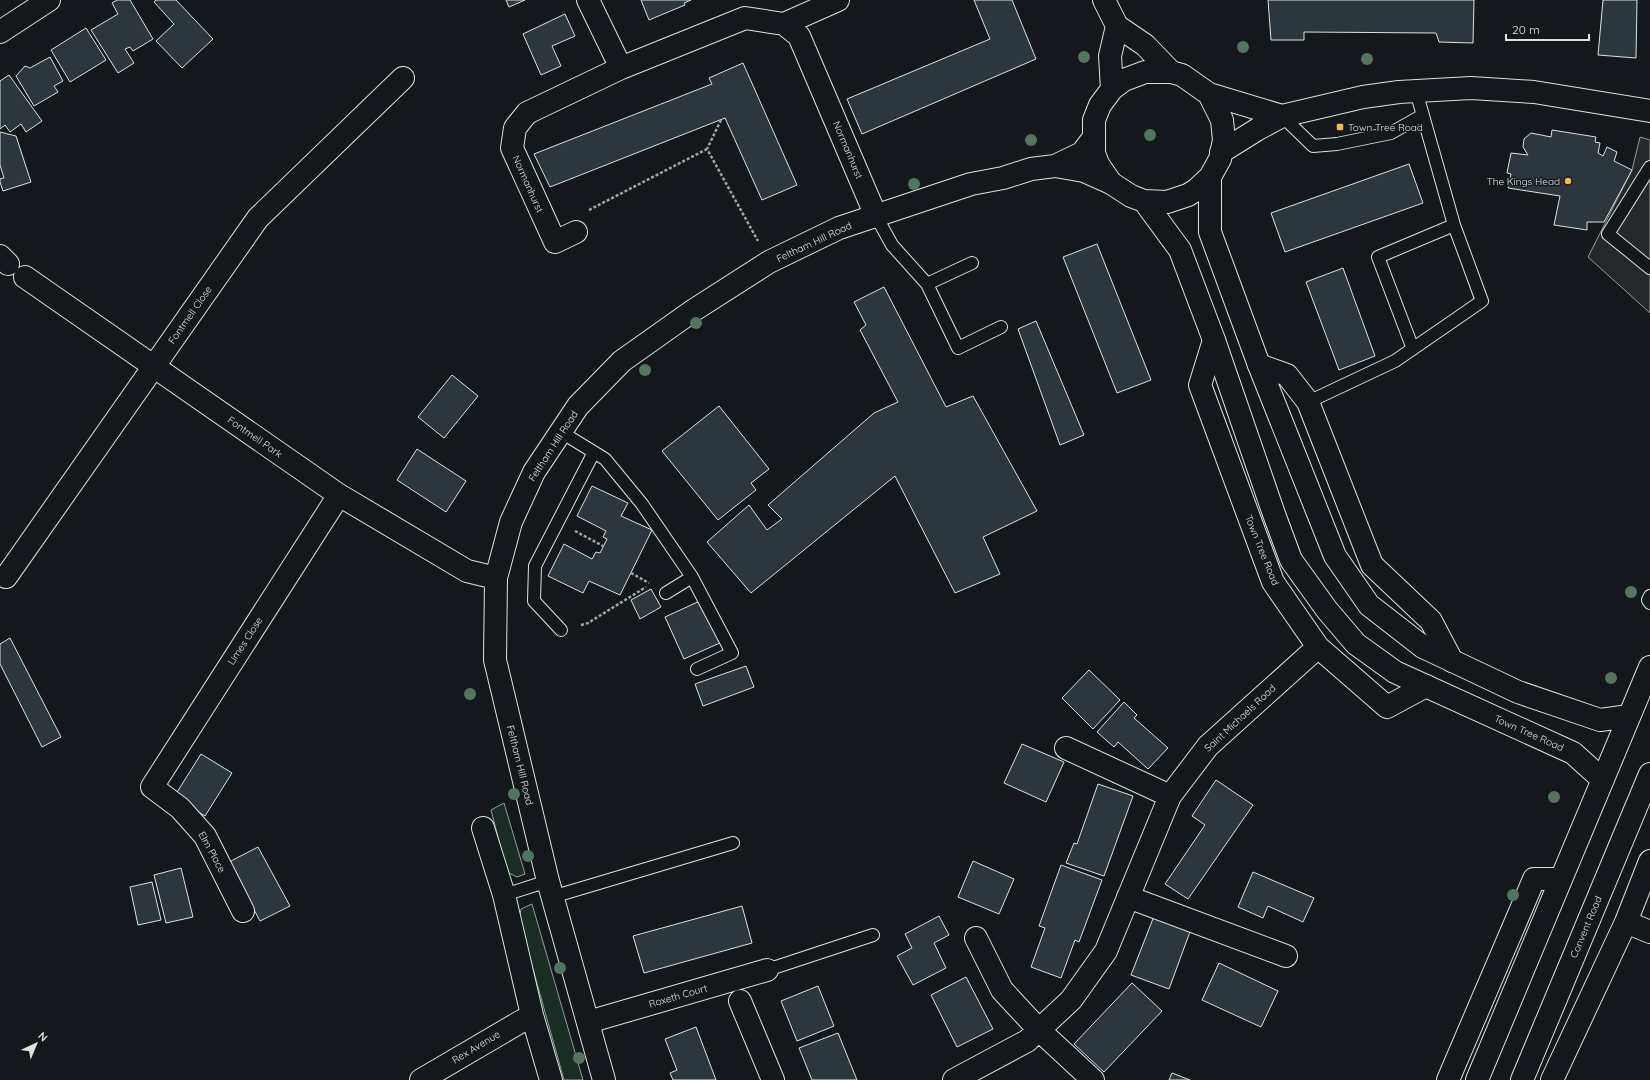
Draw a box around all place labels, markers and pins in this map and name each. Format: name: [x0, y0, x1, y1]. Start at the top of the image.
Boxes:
place label: Town Tree Road: [1348, 121, 1423, 134]
marker: Town Tree Road: [1335, 122, 1345, 132]
place label: The Kings Head: [1487, 175, 1560, 188]
marker: The Kings Head: [1563, 176, 1573, 186]

